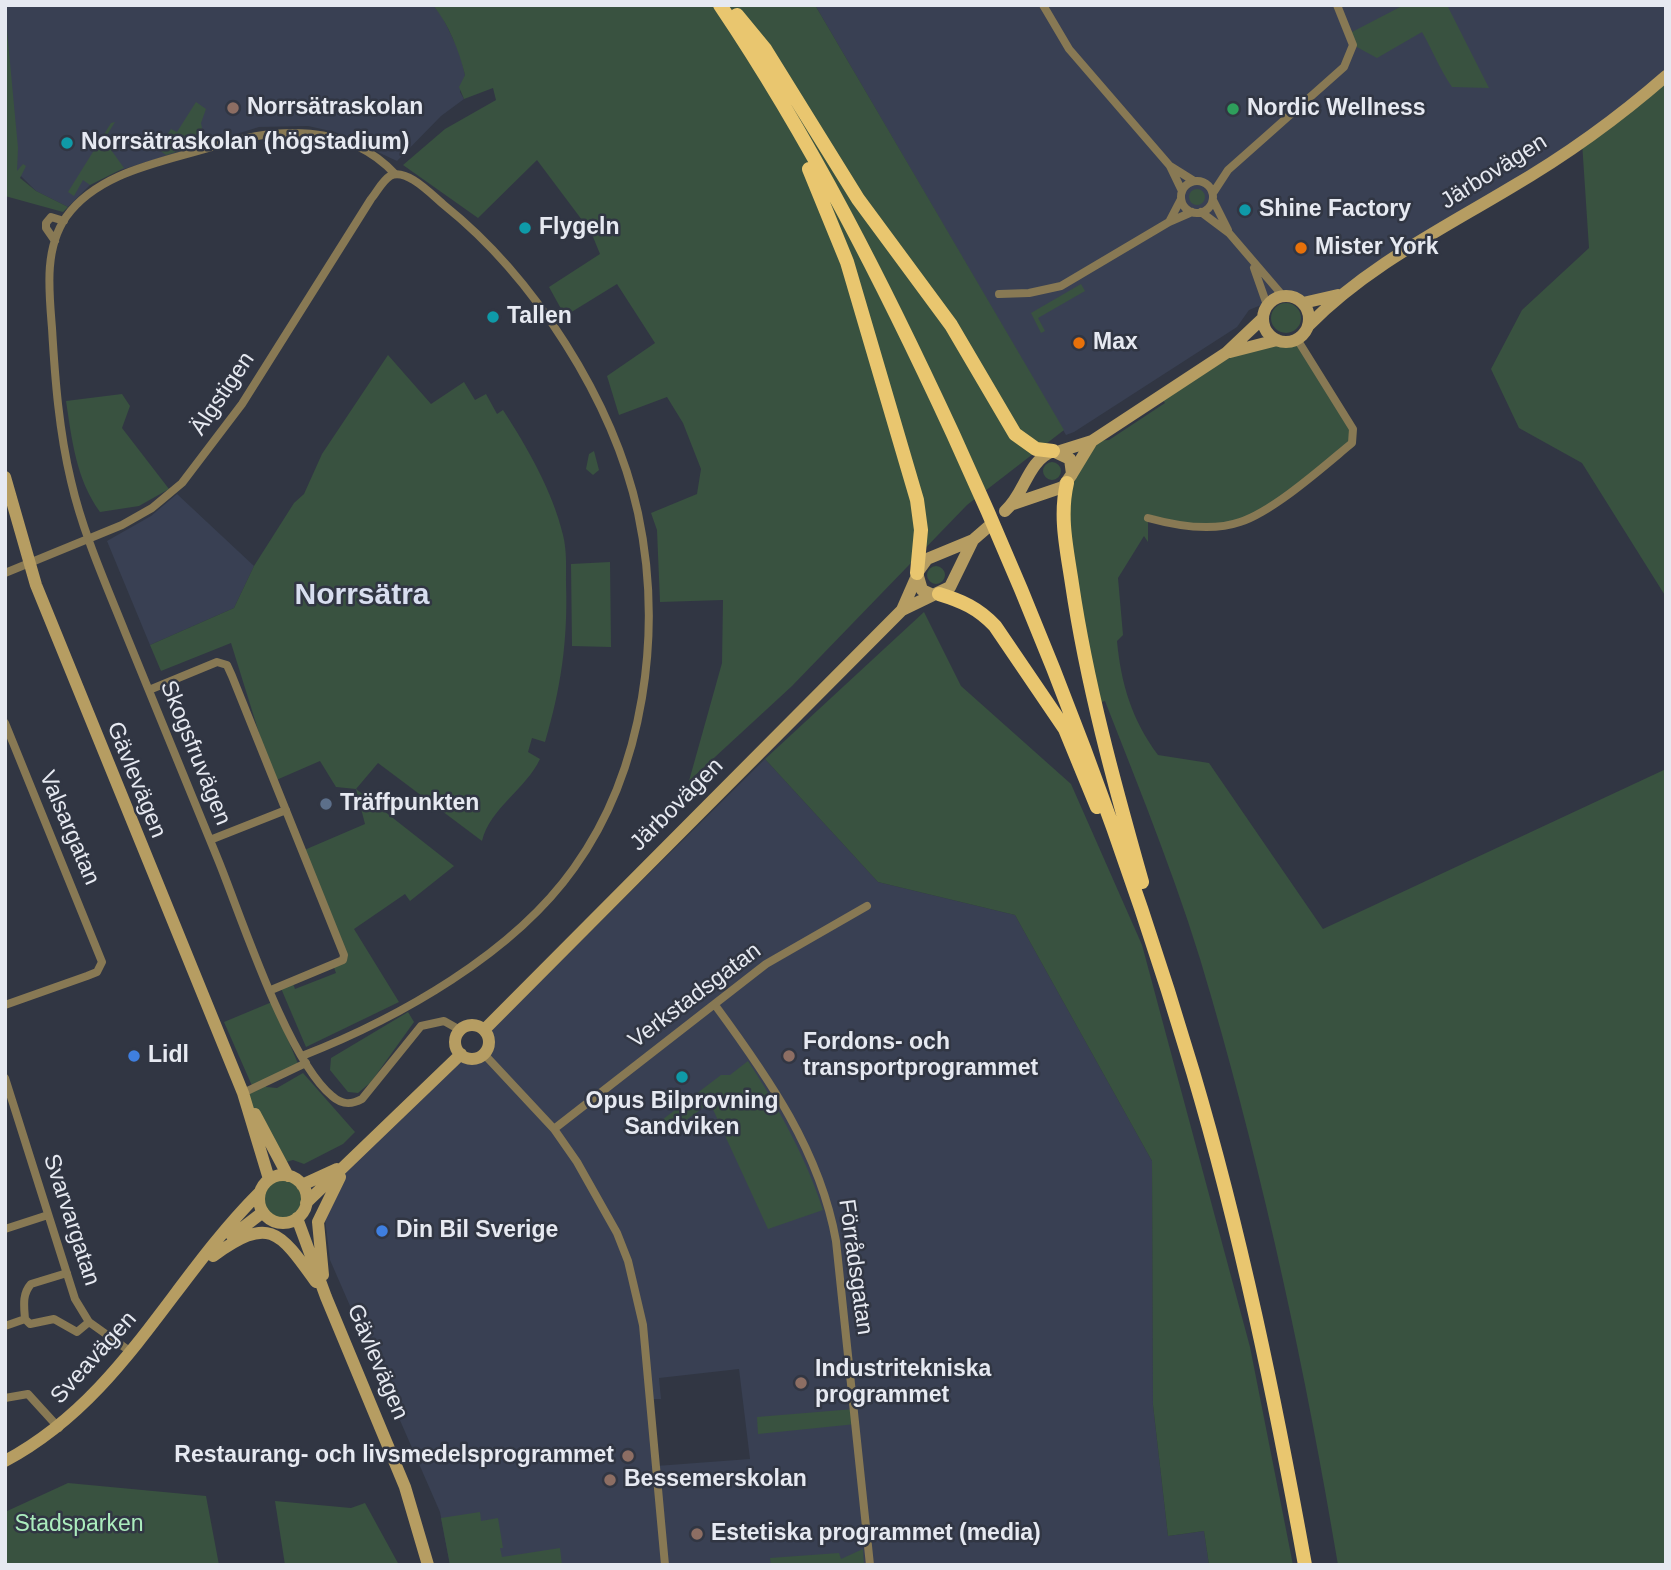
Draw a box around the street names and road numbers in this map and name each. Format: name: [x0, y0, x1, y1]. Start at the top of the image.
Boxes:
street label: Järbovägen: [1436, 128, 1552, 216]
street label: Älgstigen: [185, 347, 261, 441]
street label: Skogsfruvägen: [153, 677, 237, 829]
street label: Gävlevägen: [100, 718, 172, 842]
street label: Järbovägen: [625, 753, 729, 857]
street label: Valsargatan: [33, 767, 105, 889]
street label: Verkstadsgatan: [623, 937, 767, 1055]
street label: Svarvargatan: [37, 1151, 105, 1289]
street label: Förrådsgatan: [832, 1197, 878, 1337]
street label: Gävlevägen: [340, 1300, 414, 1424]
street label: Sveavägen: [45, 1306, 143, 1410]

